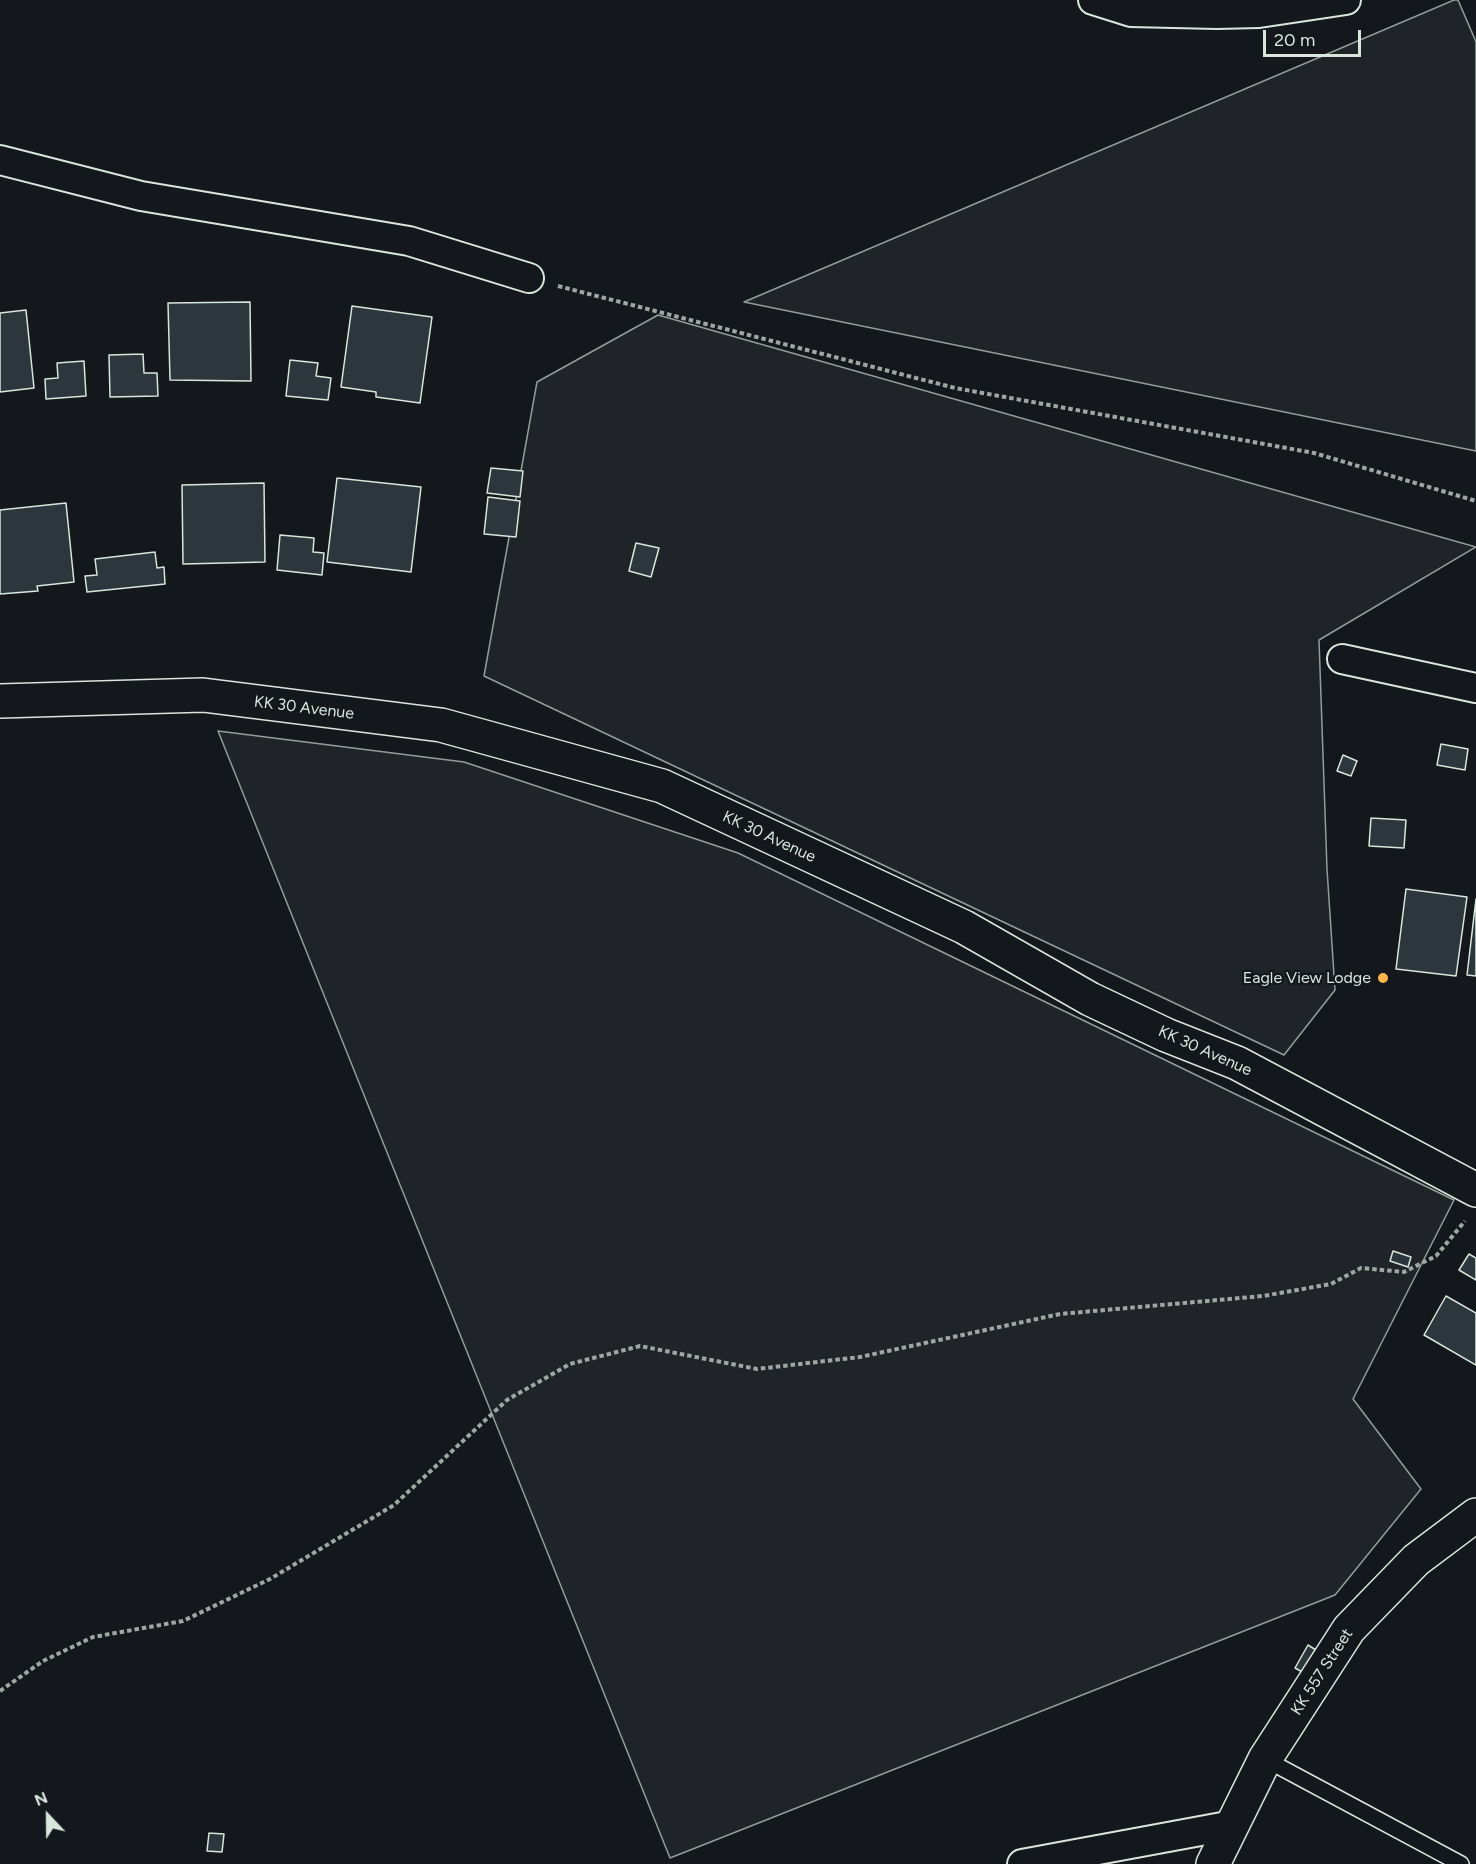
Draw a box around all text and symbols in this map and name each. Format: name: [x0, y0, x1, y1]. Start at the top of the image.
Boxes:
scale bar: [1266, 18, 1364, 56]
text: 20 m: [1274, 29, 1315, 51]
street label: KK 30 Avenue: [253, 692, 355, 724]
street label: KK 30 Avenue: [719, 807, 819, 867]
place label: Eagle View Lodge: [1243, 968, 1371, 988]
marker: Eagle View Lodge: [1376, 971, 1390, 985]
street label: KK 30 Avenue: [1155, 1022, 1255, 1080]
street label: KK 557 Street: [1287, 1625, 1357, 1719]
north arrow: [18, 1786, 78, 1846]
text: N: [32, 1788, 50, 1810]

